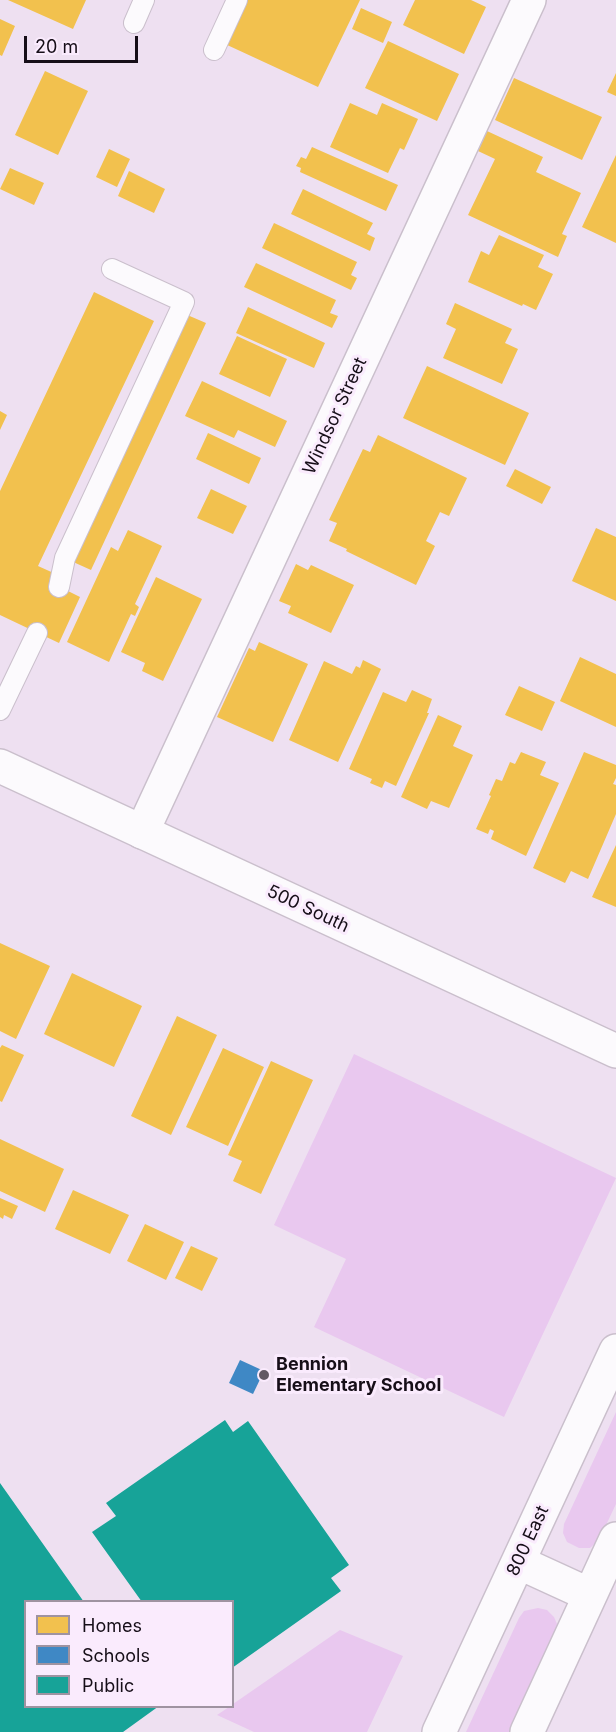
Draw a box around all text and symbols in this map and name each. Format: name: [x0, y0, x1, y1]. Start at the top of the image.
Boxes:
scale bar: [27, 24, 141, 62]
text: 20 m: [35, 36, 78, 57]
street label: Windsor Street: [298, 354, 372, 478]
street label: 500 South: [263, 881, 353, 937]
place label: Bennion Elementary School: [276, 1354, 441, 1396]
marker: Bennion Elementary School: [257, 1368, 271, 1382]
street label: 800 East: [502, 1502, 554, 1580]
legend: [24, 1600, 234, 1708]
text: Homes: [82, 1615, 142, 1636]
text: Schools: [82, 1645, 150, 1666]
text: Public: [82, 1675, 134, 1696]

